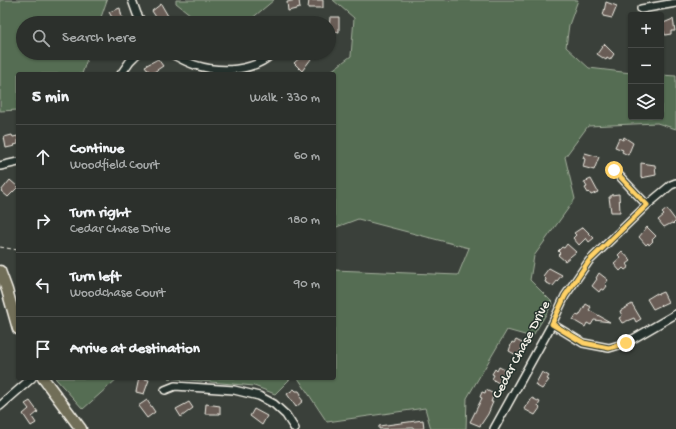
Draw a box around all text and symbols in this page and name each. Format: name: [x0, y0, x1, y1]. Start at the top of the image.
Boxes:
map controls: [628, 12, 664, 120]
button: +: [628, 12, 664, 48]
search box: [16, 16, 336, 60]
icon: search: [30, 27, 52, 49]
text: Search here: [62, 29, 136, 47]
button: −: [628, 48, 664, 84]
button: layers: [628, 84, 664, 120]
text: 5 min: [32, 88, 69, 108]
text: Walk · 330 m: [250, 91, 320, 106]
text: Continue: [70, 140, 124, 158]
icon: ahead: [32, 146, 54, 168]
text: 60 m: [294, 149, 320, 164]
text: Woodfield Court: [70, 158, 159, 173]
route start: [605, 161, 623, 179]
text: Turn right: [70, 204, 130, 222]
icon: right: [32, 210, 54, 232]
text: 180 m: [288, 213, 320, 228]
text: Cedar Chase Drive: [70, 222, 170, 237]
text: Turn left: [70, 268, 121, 286]
icon: left: [32, 274, 54, 296]
text: 90 m: [294, 277, 320, 292]
text: Woodchase Court: [70, 286, 165, 301]
street label: Cedar Chase Drive: [489, 298, 555, 402]
route end: [617, 334, 635, 352]
icon: arrive: [32, 338, 54, 360]
text: Arrive at destination: [70, 340, 200, 358]

